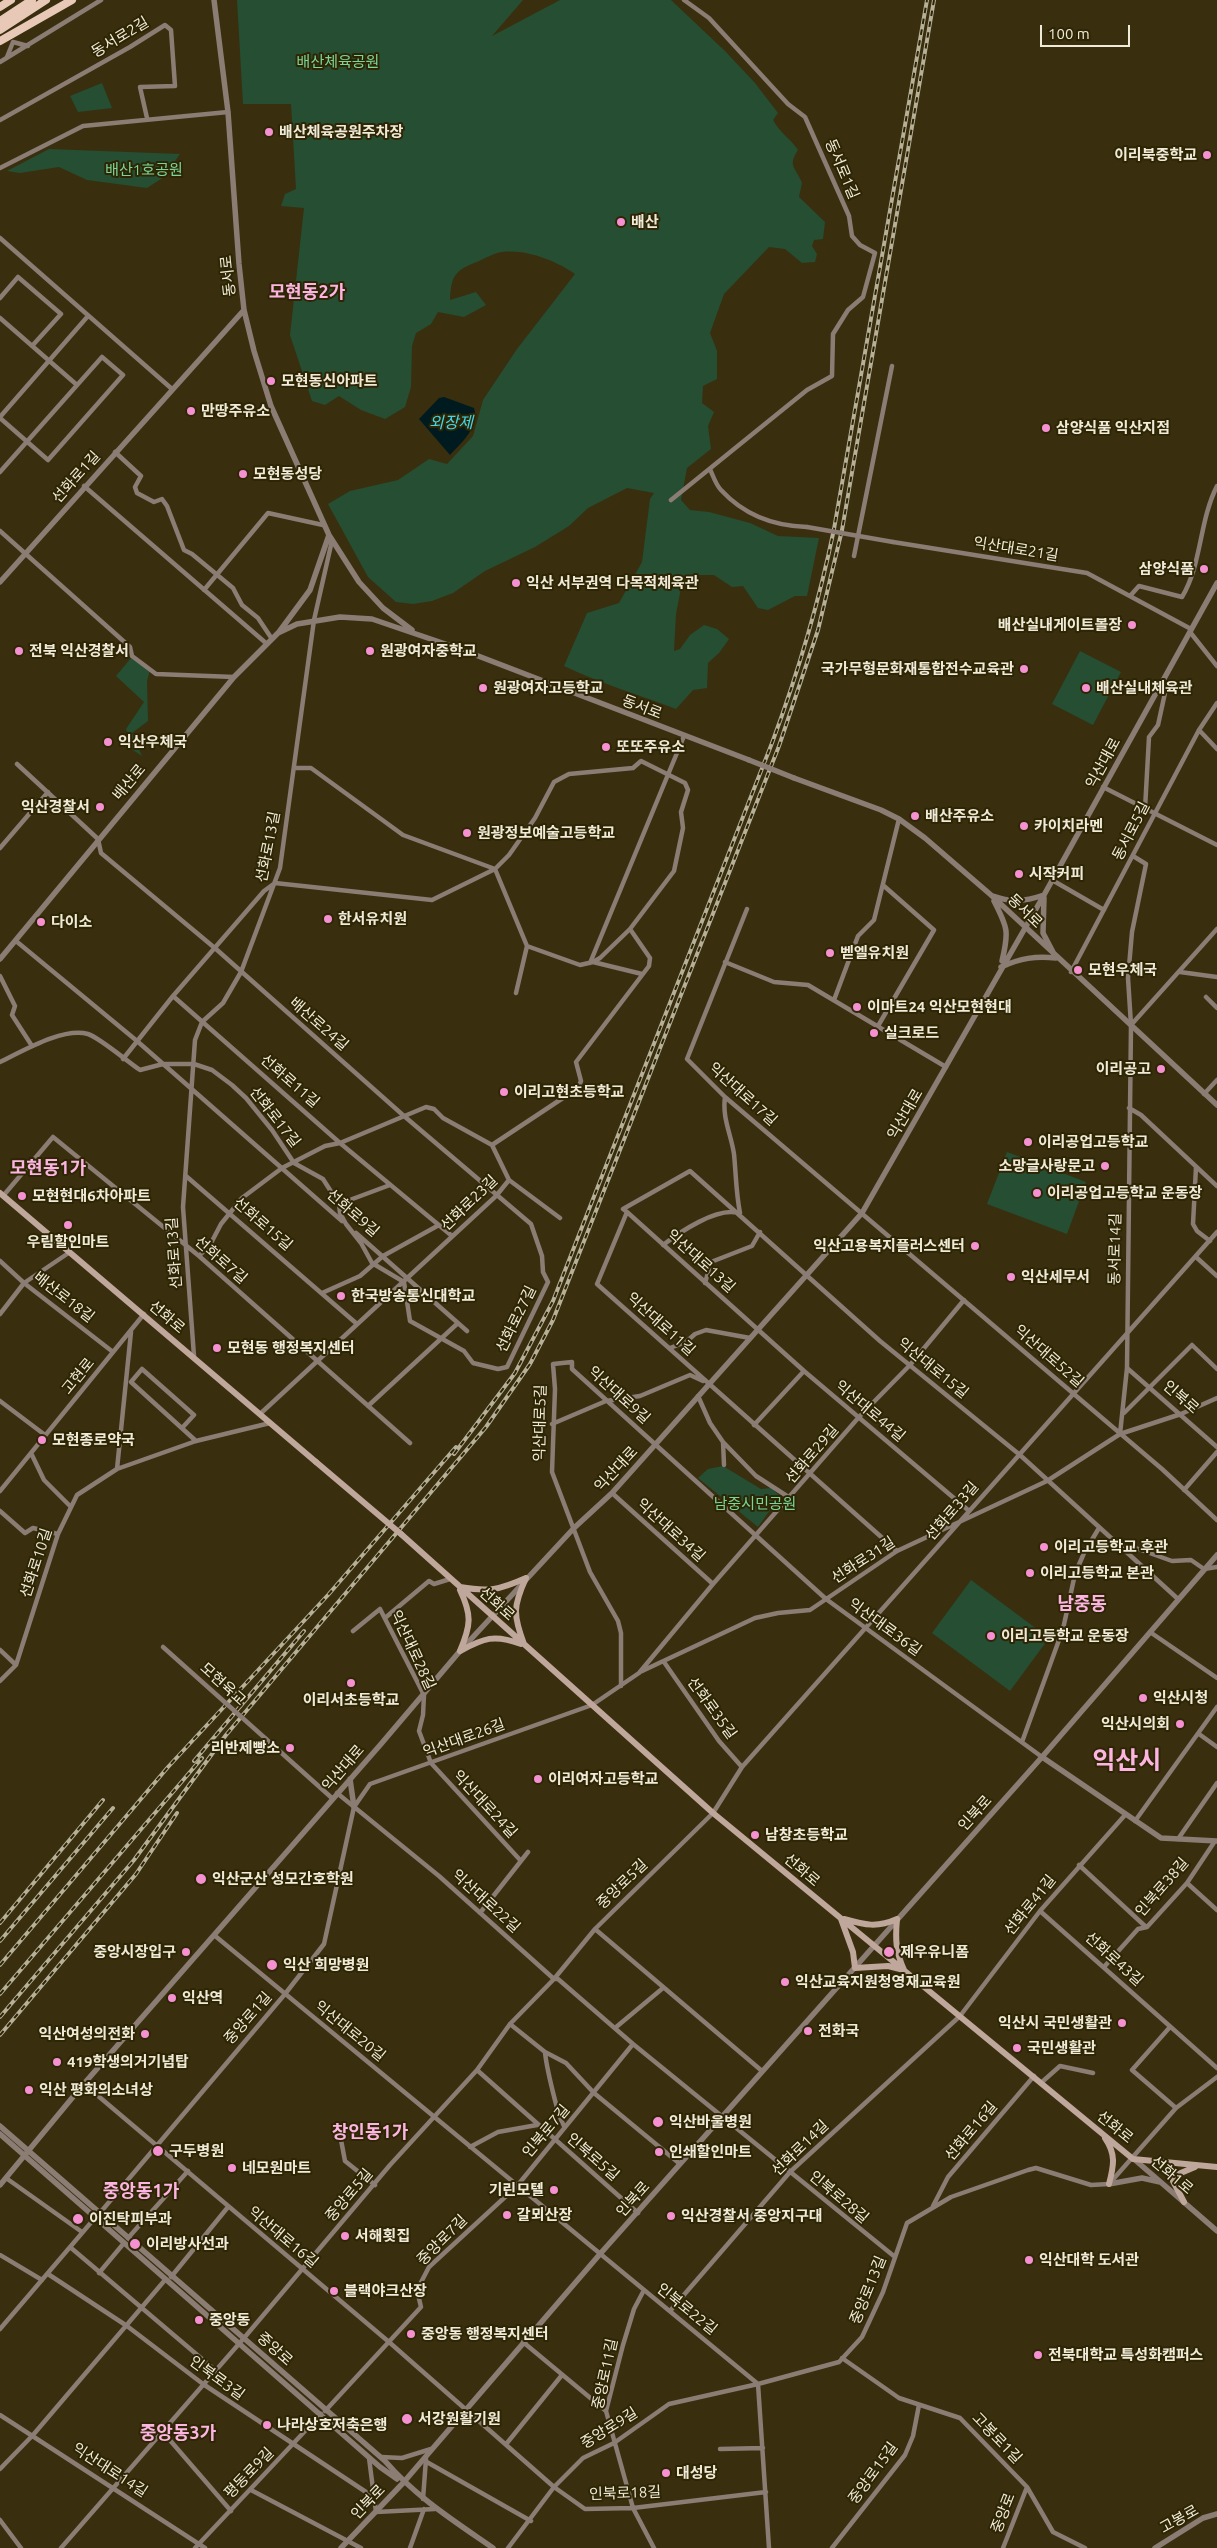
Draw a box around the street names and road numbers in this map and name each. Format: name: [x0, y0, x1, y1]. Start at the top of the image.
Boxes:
street label: 동서로2길: [88, 13, 152, 61]
street label: 동서로1길: [821, 136, 863, 202]
street label: 동서로: [217, 254, 239, 298]
street label: 선화로1길: [48, 447, 104, 507]
street label: 익산대로21길: [972, 533, 1060, 565]
street label: 동서로: [619, 691, 665, 723]
street label: 익산대로: [1082, 734, 1124, 792]
street label: 배산로: [109, 760, 149, 804]
street label: 동서로5길: [1109, 799, 1153, 863]
street label: 선화로13길: [252, 810, 284, 884]
street label: 동서로: [1004, 890, 1046, 932]
street label: 배산로24길: [286, 994, 352, 1054]
street label: 선화로11길: [257, 1051, 323, 1111]
street label: 익산대로17길: [705, 1059, 781, 1129]
street label: 선화로17길: [246, 1083, 304, 1151]
street label: 익산대로: [883, 1086, 927, 1142]
street label: 선화로23길: [437, 1171, 501, 1235]
street label: 선화로9길: [323, 1185, 383, 1241]
street label: 선화로15길: [230, 1194, 296, 1254]
street label: 동서로14길: [1105, 1213, 1125, 1285]
street label: 선화로13길: [163, 1216, 185, 1290]
street label: 익산대로13길: [663, 1226, 739, 1296]
street label: 선화로7길: [191, 1232, 251, 1288]
street label: 배산로18길: [30, 1268, 98, 1326]
street label: 선화로27길: [492, 1283, 540, 1355]
street label: 익산대로11길: [623, 1289, 699, 1359]
street label: 선화로: [145, 1297, 189, 1337]
street label: 익산대로52길: [1011, 1321, 1087, 1391]
street label: 익산대로15길: [894, 1334, 972, 1402]
street label: 고현로: [58, 1354, 98, 1398]
street label: 익산대로9길: [584, 1362, 654, 1428]
street label: 익산대로44길: [831, 1376, 909, 1446]
street label: 인북로: [1159, 1377, 1203, 1417]
street label: 익산대로5길: [530, 1384, 550, 1462]
street label: 선화로29길: [782, 1421, 842, 1487]
street label: 익산대로: [591, 1443, 641, 1495]
street label: 선화로33길: [922, 1478, 982, 1544]
street label: 익산대로34길: [633, 1495, 709, 1565]
street label: 선화로10길: [16, 1526, 56, 1600]
street label: 선화로31길: [828, 1533, 898, 1587]
street label: 선화로: [476, 1583, 518, 1625]
street label: 익산대로36길: [845, 1594, 925, 1660]
street label: 익산대로28길: [387, 1607, 439, 1693]
street label: 모현육교: [196, 1659, 250, 1709]
street label: 선화로35길: [684, 1674, 740, 1742]
street label: 익산대로26길: [421, 1715, 507, 1761]
street label: 익산대로: [318, 1741, 368, 1795]
street label: 익산대로24길: [449, 1766, 521, 1842]
street label: 인북로: [954, 1792, 996, 1834]
street label: 선화로: [780, 1850, 824, 1890]
street label: 인북로38길: [1132, 1854, 1192, 1920]
street label: 중앙로5길: [593, 1855, 651, 1913]
street label: 익산대로22길: [448, 1866, 524, 1936]
street label: 선화로41길: [1000, 1871, 1060, 1939]
street label: 선화로43길: [1081, 1928, 1147, 1990]
street label: 중앙로1길: [220, 1988, 276, 2048]
street label: 익산대로20길: [311, 1997, 389, 2065]
street label: 선화로16길: [941, 2098, 1001, 2164]
street label: 인북로7길: [519, 2101, 573, 2161]
street label: 선화로: [1093, 2107, 1137, 2147]
street label: 선화로14길: [768, 2116, 832, 2180]
street label: 인북로5길: [563, 2129, 623, 2185]
street label: 선화1로: [1147, 2152, 1197, 2198]
street label: 중앙로5길: [322, 2165, 376, 2225]
street label: 인북로28길: [806, 2167, 872, 2227]
street label: 인북로: [612, 2178, 654, 2220]
street label: 익산대로16길: [244, 2202, 322, 2272]
street label: 중앙로7길: [413, 2211, 471, 2269]
street label: 중앙로13길: [846, 2253, 890, 2327]
street label: 인북로22길: [653, 2279, 721, 2339]
street label: 중앙로: [254, 2328, 296, 2370]
street label: 중앙로11길: [589, 2337, 621, 2411]
street label: 인북로3길: [186, 2352, 248, 2404]
street label: 중앙로9길: [577, 2404, 641, 2452]
street label: 고봉로1길: [968, 2409, 1026, 2467]
street label: 익산대로14길: [69, 2439, 151, 2501]
street label: 중앙로15길: [845, 2439, 901, 2507]
street label: 평동로9길: [220, 2444, 278, 2502]
street label: 인북로: [347, 2481, 389, 2523]
street label: 인북로18길: [589, 2483, 661, 2503]
street label: 중앙로: [987, 2490, 1019, 2536]
street label: 고봉로: [1157, 2501, 1201, 2537]

